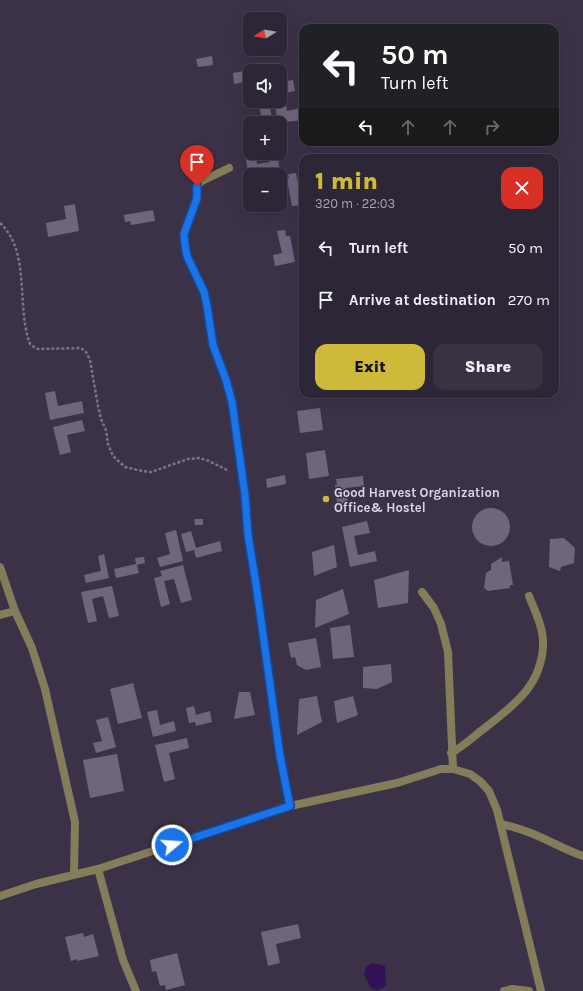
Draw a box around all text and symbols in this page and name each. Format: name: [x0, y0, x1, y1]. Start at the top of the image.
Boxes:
north arrow: [243, 12, 287, 56]
map controls: [243, 12, 287, 212]
text: 50 m: [381, 38, 449, 71]
icon: left: [315, 40, 367, 92]
button: sound: [243, 64, 287, 108]
text: Turn left: [381, 72, 449, 94]
button: +: [243, 116, 287, 160]
icon: left: [355, 116, 377, 138]
icon: ahead: [397, 116, 419, 138]
icon: ahead: [439, 116, 461, 138]
icon: right: [481, 116, 503, 138]
pin: [180, 145, 214, 186]
icon: arrive: [186, 151, 208, 173]
text: 1 min: [315, 167, 378, 195]
button: close: [501, 167, 543, 209]
button: −: [243, 168, 287, 212]
text: 320 m · 22:03: [315, 196, 395, 211]
icon: left: [315, 237, 337, 259]
text: Turn left: [349, 239, 408, 257]
text: 50 m: [508, 239, 543, 257]
icon: arrive: [315, 289, 337, 311]
text: Arrive at destination: [349, 291, 496, 309]
text: 270 m: [508, 291, 550, 309]
button: Exit: [315, 344, 425, 390]
button: Share: [433, 344, 543, 390]
place label: Good Harvest Organization Office& Hostel: [334, 485, 500, 515]
marker: Good Harvest Organization Office& Hostel: [321, 494, 331, 504]
position arrow: [151, 824, 193, 866]

